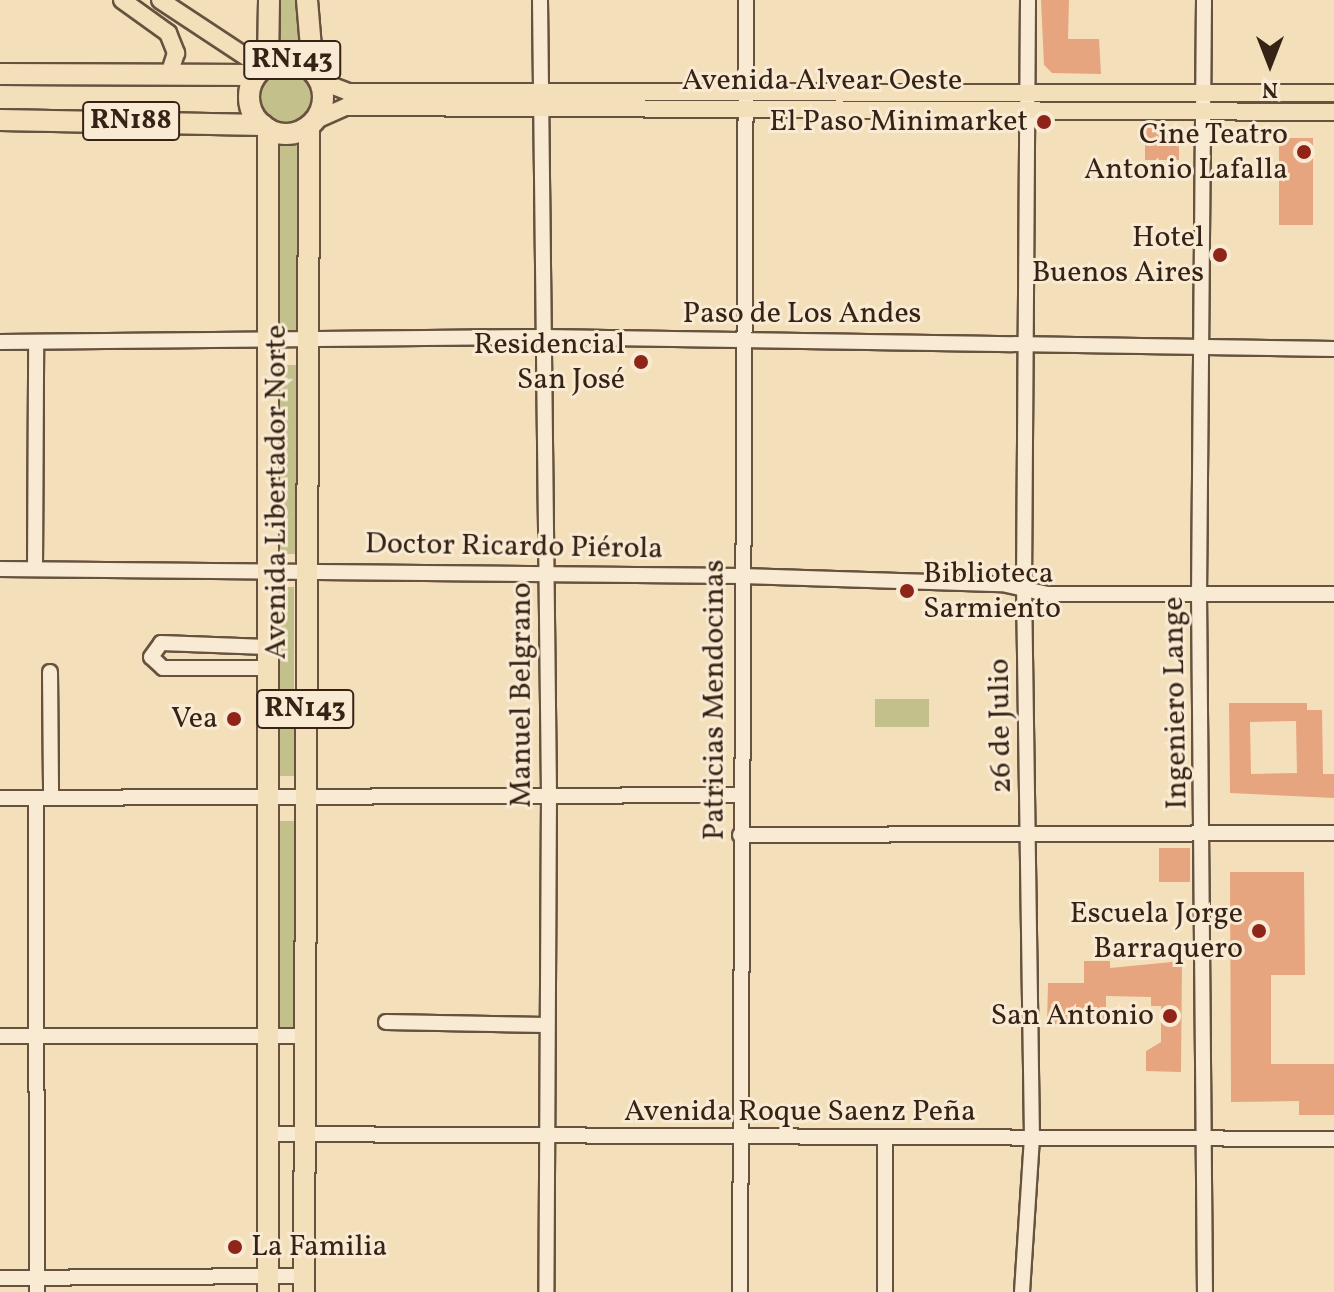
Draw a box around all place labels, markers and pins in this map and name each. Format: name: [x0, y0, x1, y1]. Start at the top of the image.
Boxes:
place label: El Paso Minimarket: [769, 104, 1028, 140]
marker: El Paso Minimarket: [1035, 113, 1053, 131]
place label: Cine Teatro Antonio Lafalla: [1084, 117, 1288, 188]
marker: Cine Teatro Antonio Lafalla: [1295, 143, 1313, 161]
place label: Hotel Buenos Aires: [1032, 220, 1204, 290]
marker: Hotel Buenos Aires: [1211, 246, 1229, 264]
place label: Residencial San José: [474, 327, 625, 398]
marker: Residencial San José: [632, 353, 650, 371]
place label: Biblioteca Sarmiento: [923, 556, 1061, 626]
marker: Biblioteca Sarmiento: [898, 582, 916, 600]
place label: Vea: [171, 701, 218, 737]
marker: Vea: [225, 710, 243, 728]
place label: Escuela Jorge Barraquero: [1070, 896, 1243, 966]
marker: Escuela Jorge Barraquero: [1250, 922, 1268, 940]
place label: San Antonio: [990, 998, 1154, 1034]
marker: San Antonio: [1161, 1007, 1179, 1025]
place label: La Familia: [251, 1229, 388, 1265]
marker: La Familia: [226, 1238, 244, 1256]

